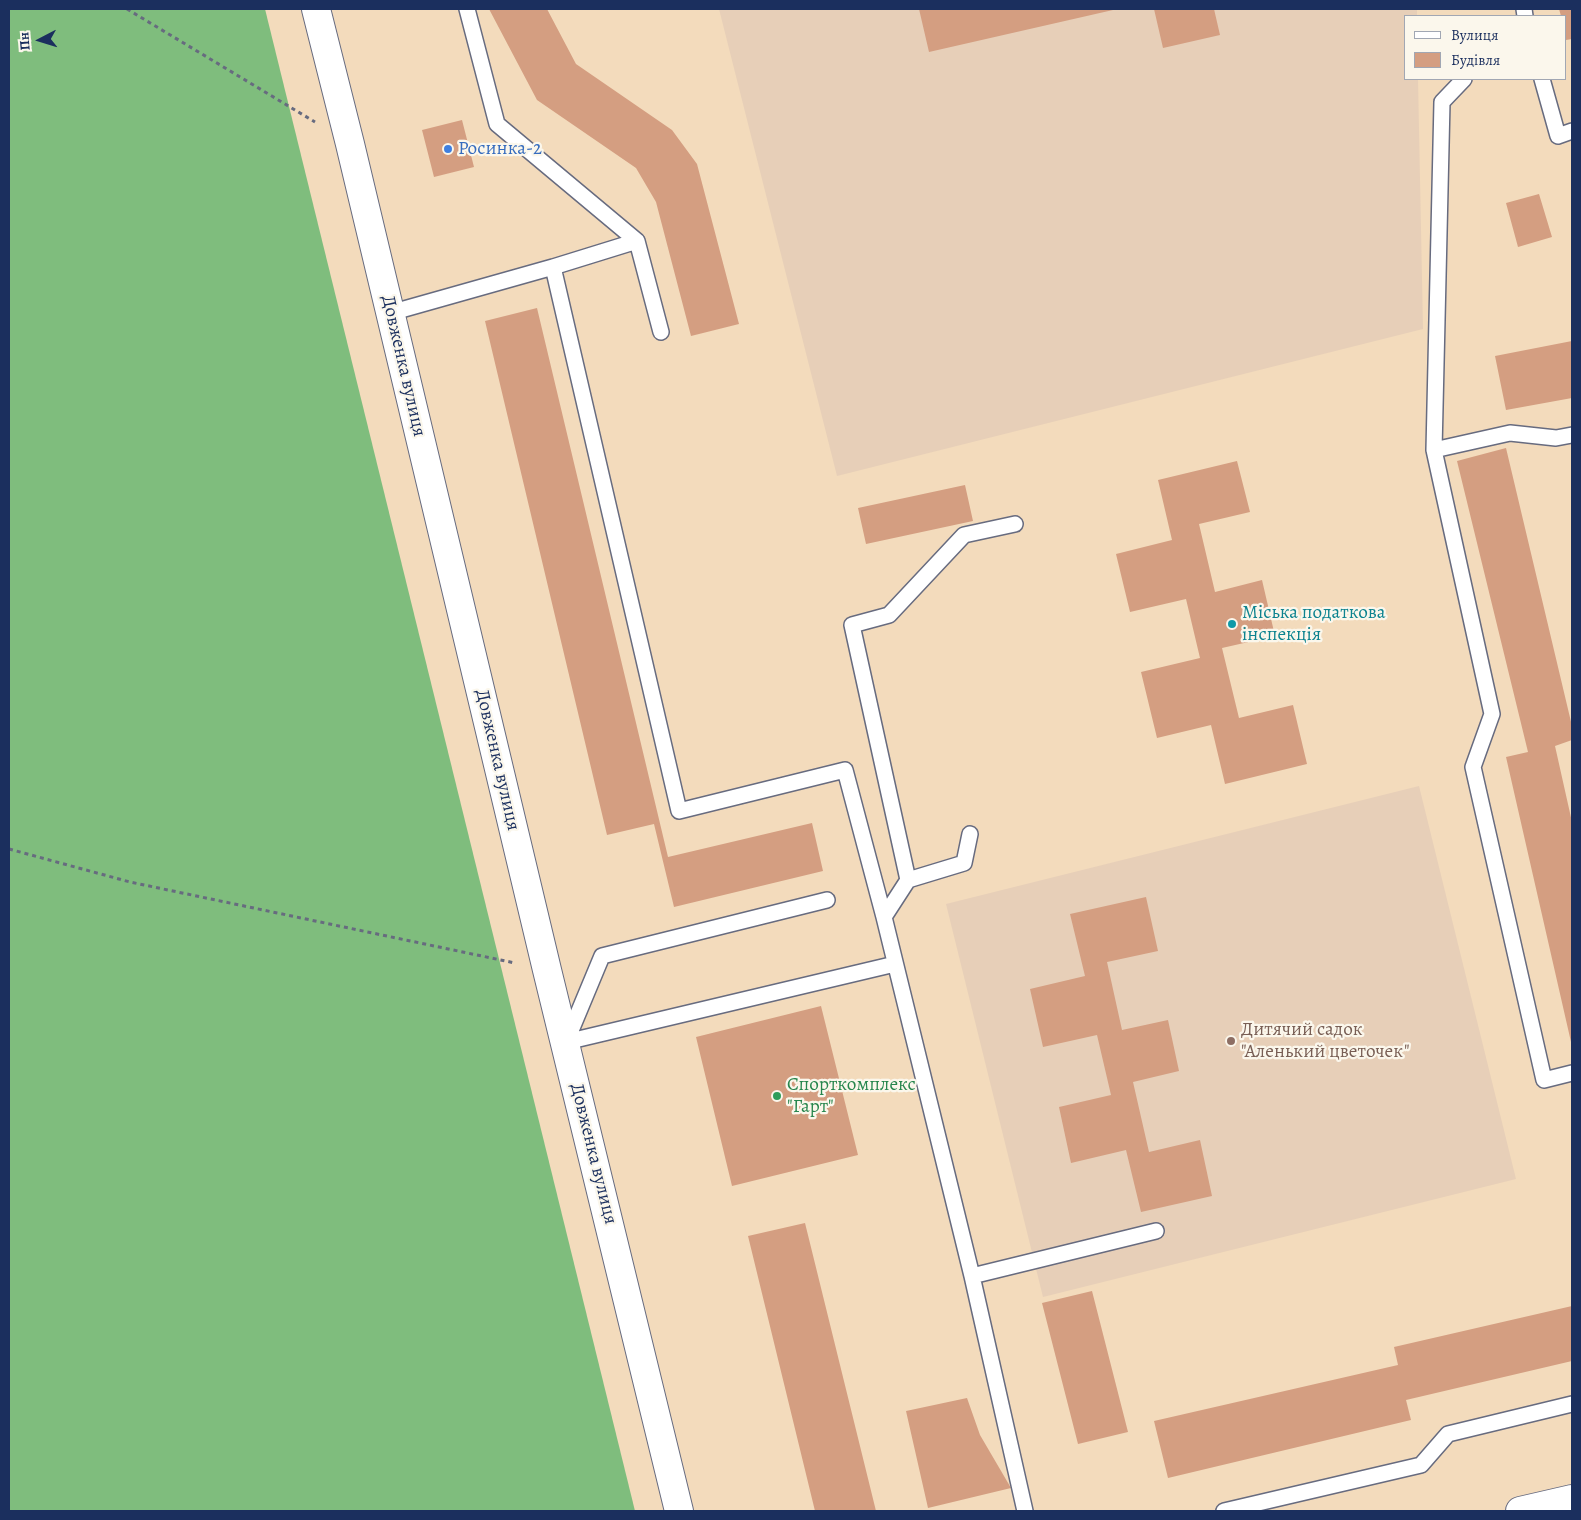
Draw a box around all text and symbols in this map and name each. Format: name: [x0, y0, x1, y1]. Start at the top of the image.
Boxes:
north arrow: [15, 15, 65, 65]
legend: [1404, 15, 1566, 80]
text: Вулиця: [1451, 25, 1498, 45]
text: Пн: [14, 31, 35, 51]
text: Будівля: [1451, 50, 1500, 70]
place label: Росинка-2: [458, 138, 542, 160]
marker: Росинка-2: [442, 143, 454, 155]
street label: Довженка вулиця: [376, 293, 430, 439]
place label: Міська податкова інспекція: [1242, 602, 1386, 646]
marker: Міська податкова інспекція: [1226, 618, 1238, 630]
street label: Довженка вулиця: [470, 687, 524, 833]
place label: Дитячий садок "Аленький цветочек": [1241, 1019, 1410, 1063]
marker: Дитячий садок "Аленький цветочек": [1225, 1035, 1237, 1047]
place label: Спорткомплекс "Гарт": [787, 1074, 916, 1118]
street label: Довженка вулиця: [564, 1081, 622, 1227]
marker: Спорткомплекс "Гарт": [771, 1090, 783, 1102]

